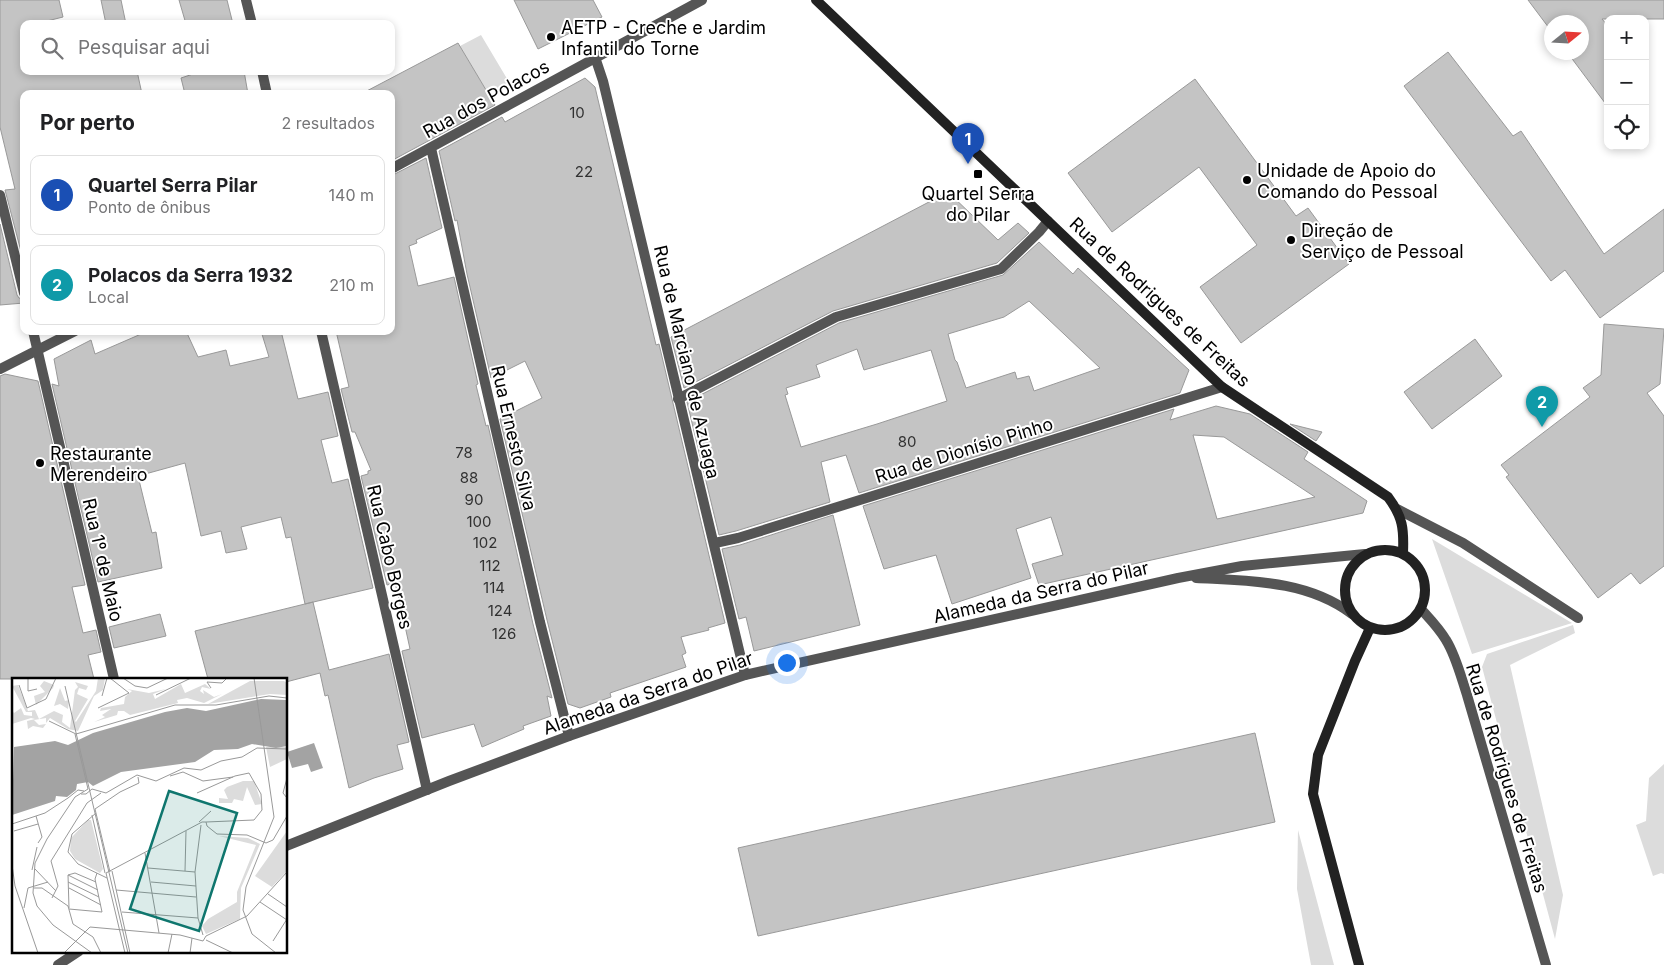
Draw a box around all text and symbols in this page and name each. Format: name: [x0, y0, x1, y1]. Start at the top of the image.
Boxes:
north arrow: [1544, 15, 1589, 60]
map controls: [1604, 15, 1649, 150]
button: +: [1604, 15, 1649, 60]
place label: AETP - Creche e Jardim Infantil do Torne: [561, 17, 766, 59]
search box: [20, 20, 395, 75]
marker: AETP - Creche e Jardim Infantil do Torne: [545, 31, 557, 43]
icon: search: [38, 34, 66, 62]
text: Pesquisar aqui: [78, 36, 210, 59]
street label: Rua dos Polacos: [419, 56, 553, 142]
button: −: [1604, 60, 1649, 105]
house number: 10: [569, 103, 585, 122]
button: locate: [1604, 105, 1649, 150]
text: Por perto: [40, 110, 135, 135]
text: 2 resultados: [282, 113, 375, 133]
pin: 1: [952, 123, 984, 164]
place label: Unidade de Apoio do Comando do Pessoal: [1257, 160, 1438, 202]
house number: 22: [575, 162, 593, 181]
marker: Quartel Serra do Pilar: [972, 168, 984, 180]
text: Quartel Serra Pilar: [88, 174, 258, 197]
marker: Unidade de Apoio do Comando do Pessoal: [1241, 174, 1253, 186]
place label: Quartel Serra do Pilar: [921, 183, 1035, 225]
text: 1: [54, 185, 60, 205]
text: 140 m: [329, 185, 374, 205]
text: Ponto de ônibus: [88, 197, 211, 217]
street label: Rua de Rodrigues de Freitas: [1065, 213, 1255, 391]
place label: Direção de Serviço de Pessoal: [1301, 220, 1464, 262]
marker: Direção de Serviço de Pessoal: [1285, 234, 1297, 246]
street label: Rua de Marciano de Azuaga: [650, 243, 724, 481]
text: Polacos da Serra 1932: [88, 264, 293, 287]
text: 2: [52, 275, 62, 295]
text: 210 m: [329, 275, 374, 295]
text: Local: [88, 287, 129, 307]
street label: Rua Ernesto Silva: [487, 364, 541, 512]
pin: 2: [1526, 386, 1558, 427]
street label: Rua de Dionísio Pinho: [873, 413, 1055, 487]
house number: 80: [898, 432, 916, 451]
place label: Restaurante Merendeiro: [50, 443, 152, 485]
house number: 78: [455, 443, 473, 462]
marker: Restaurante Merendeiro: [34, 457, 46, 469]
house number: 88: [460, 468, 478, 487]
street label: Rua Cabo Borges: [363, 483, 417, 631]
house number: 90: [465, 490, 483, 509]
street label: Rua 1º de Maio: [79, 496, 127, 624]
house number: 100: [466, 512, 492, 531]
house number: 102: [473, 533, 497, 552]
house number: 112: [479, 556, 501, 575]
street label: Alameda da Serra do Pilar: [931, 557, 1151, 627]
house number: 114: [483, 578, 505, 597]
house number: 124: [488, 601, 512, 620]
house number: 126: [492, 624, 516, 643]
street label: Alameda da Serra do Pilar: [540, 647, 756, 739]
your location: [774, 650, 800, 676]
street label: Rua de Rodrigues de Freitas: [1462, 661, 1552, 895]
inset map: [12, 678, 288, 952]

